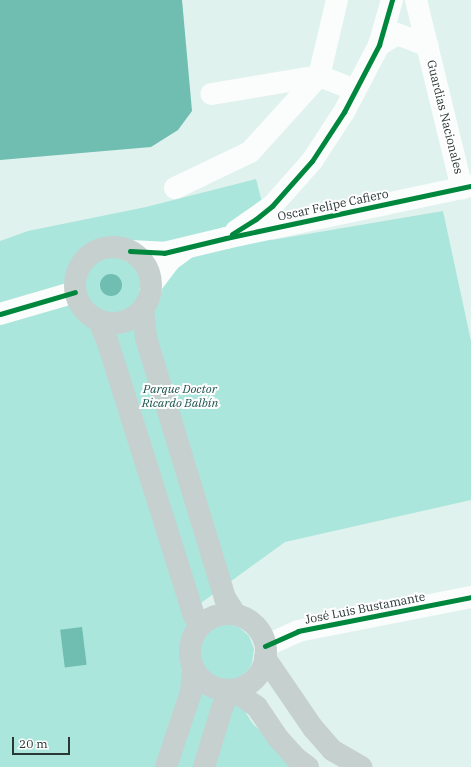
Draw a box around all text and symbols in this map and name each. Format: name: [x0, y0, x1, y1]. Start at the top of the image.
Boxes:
street label: Guardias Nacionales: [424, 59, 466, 175]
street label: Oscar Felipe Cafiero: [276, 186, 390, 224]
park label: Parque Doctor Ricardo Balbín: [142, 382, 218, 410]
street label: José Luis Bustamante: [304, 589, 426, 627]
scale bar: [14, 729, 72, 755]
text: 20 m: [19, 736, 48, 751]

